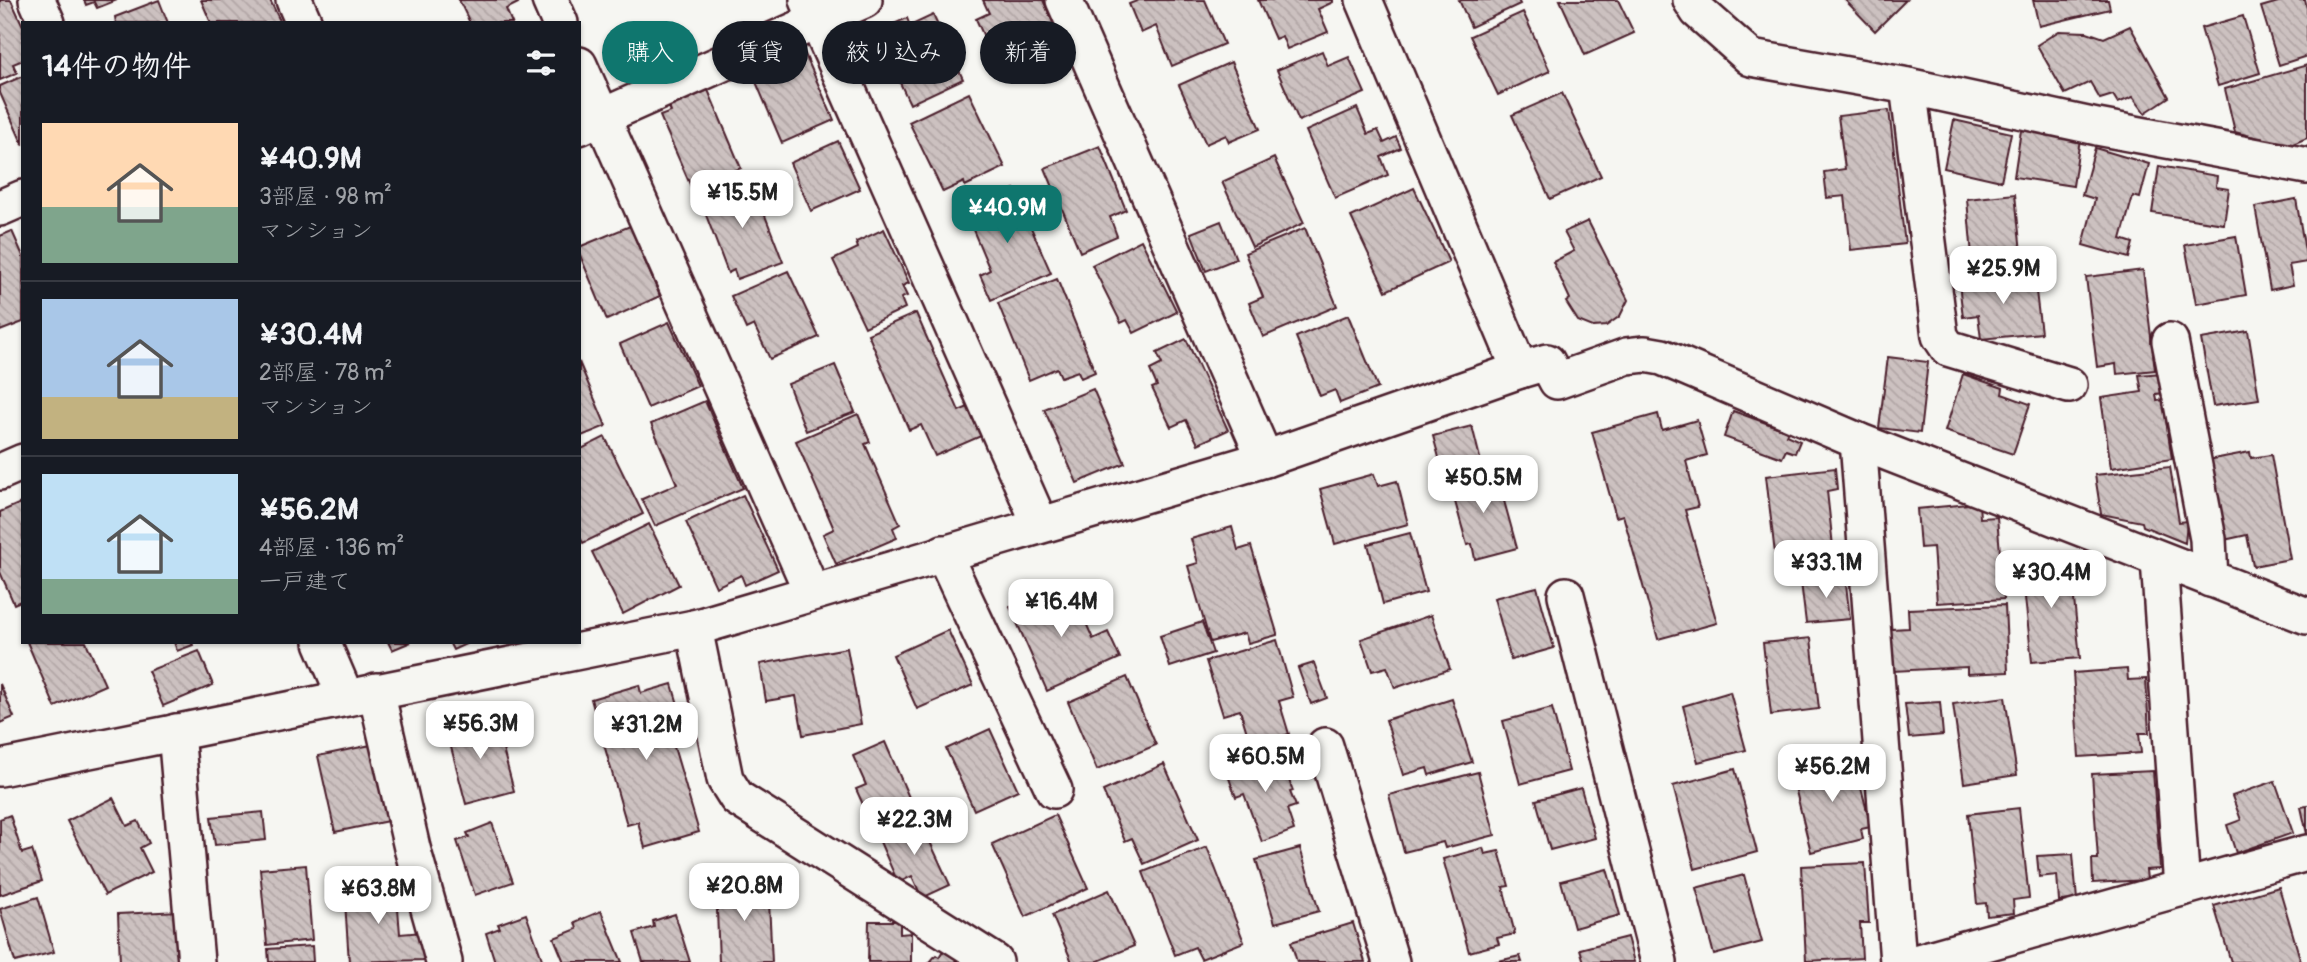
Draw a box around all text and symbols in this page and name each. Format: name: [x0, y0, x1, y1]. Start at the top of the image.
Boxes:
chip: 購入: [602, 21, 698, 84]
chip: 賃貸: [712, 21, 808, 84]
chip: 絞り込み: [822, 21, 966, 84]
chip: 新着: [980, 21, 1076, 84]
icon: filters: [522, 44, 560, 82]
text: 14件の物件: [42, 48, 191, 85]
text: ¥40.9M: [259, 140, 361, 177]
icon: home: [98, 151, 182, 235]
pin: ¥15.5M: [685, 170, 799, 230]
text: ¥15.5M: [706, 178, 778, 207]
text: 3部屋 · 98 m²: [259, 182, 392, 211]
pin: ¥40.9M: [950, 186, 1064, 245]
text: ¥40.9M: [968, 193, 1046, 222]
text: マンション: [259, 216, 373, 245]
pin: ¥25.9M: [1946, 246, 2060, 306]
text: ¥25.9M: [1966, 254, 2040, 283]
text: ¥30.4M: [259, 316, 363, 353]
icon: home: [98, 327, 182, 411]
text: 2部屋 · 78 m²: [259, 358, 392, 387]
text: マンション: [259, 392, 373, 421]
pin: ¥50.5M: [1426, 456, 1540, 515]
text: ¥50.5M: [1444, 463, 1522, 492]
text: ¥56.2M: [259, 491, 358, 528]
icon: home: [98, 502, 182, 586]
text: 4部屋 · 136 m²: [259, 533, 404, 562]
pin: ¥33.1M: [1769, 540, 1883, 600]
text: ¥33.1M: [1790, 548, 1862, 577]
pin: ¥30.4M: [1994, 550, 2108, 610]
text: ¥30.4M: [2011, 558, 2091, 587]
text: 一戸建て: [259, 567, 351, 596]
pin: ¥16.4M: [1004, 580, 1118, 639]
text: ¥16.4M: [1024, 587, 1098, 616]
pin: ¥56.3M: [423, 702, 537, 761]
pin: ¥31.2M: [589, 702, 703, 762]
text: ¥56.3M: [442, 709, 518, 738]
text: ¥31.2M: [610, 710, 682, 739]
pin: ¥60.5M: [1208, 734, 1322, 794]
text: ¥60.5M: [1225, 742, 1305, 771]
pin: ¥56.2M: [1775, 744, 1889, 804]
text: ¥56.2M: [1794, 752, 1870, 781]
pin: ¥22.3M: [857, 798, 971, 857]
text: ¥22.3M: [876, 805, 952, 834]
pin: ¥20.8M: [687, 864, 801, 923]
pin: ¥63.8M: [321, 866, 435, 926]
text: ¥20.8M: [705, 871, 783, 900]
text: ¥63.8M: [340, 874, 416, 903]

